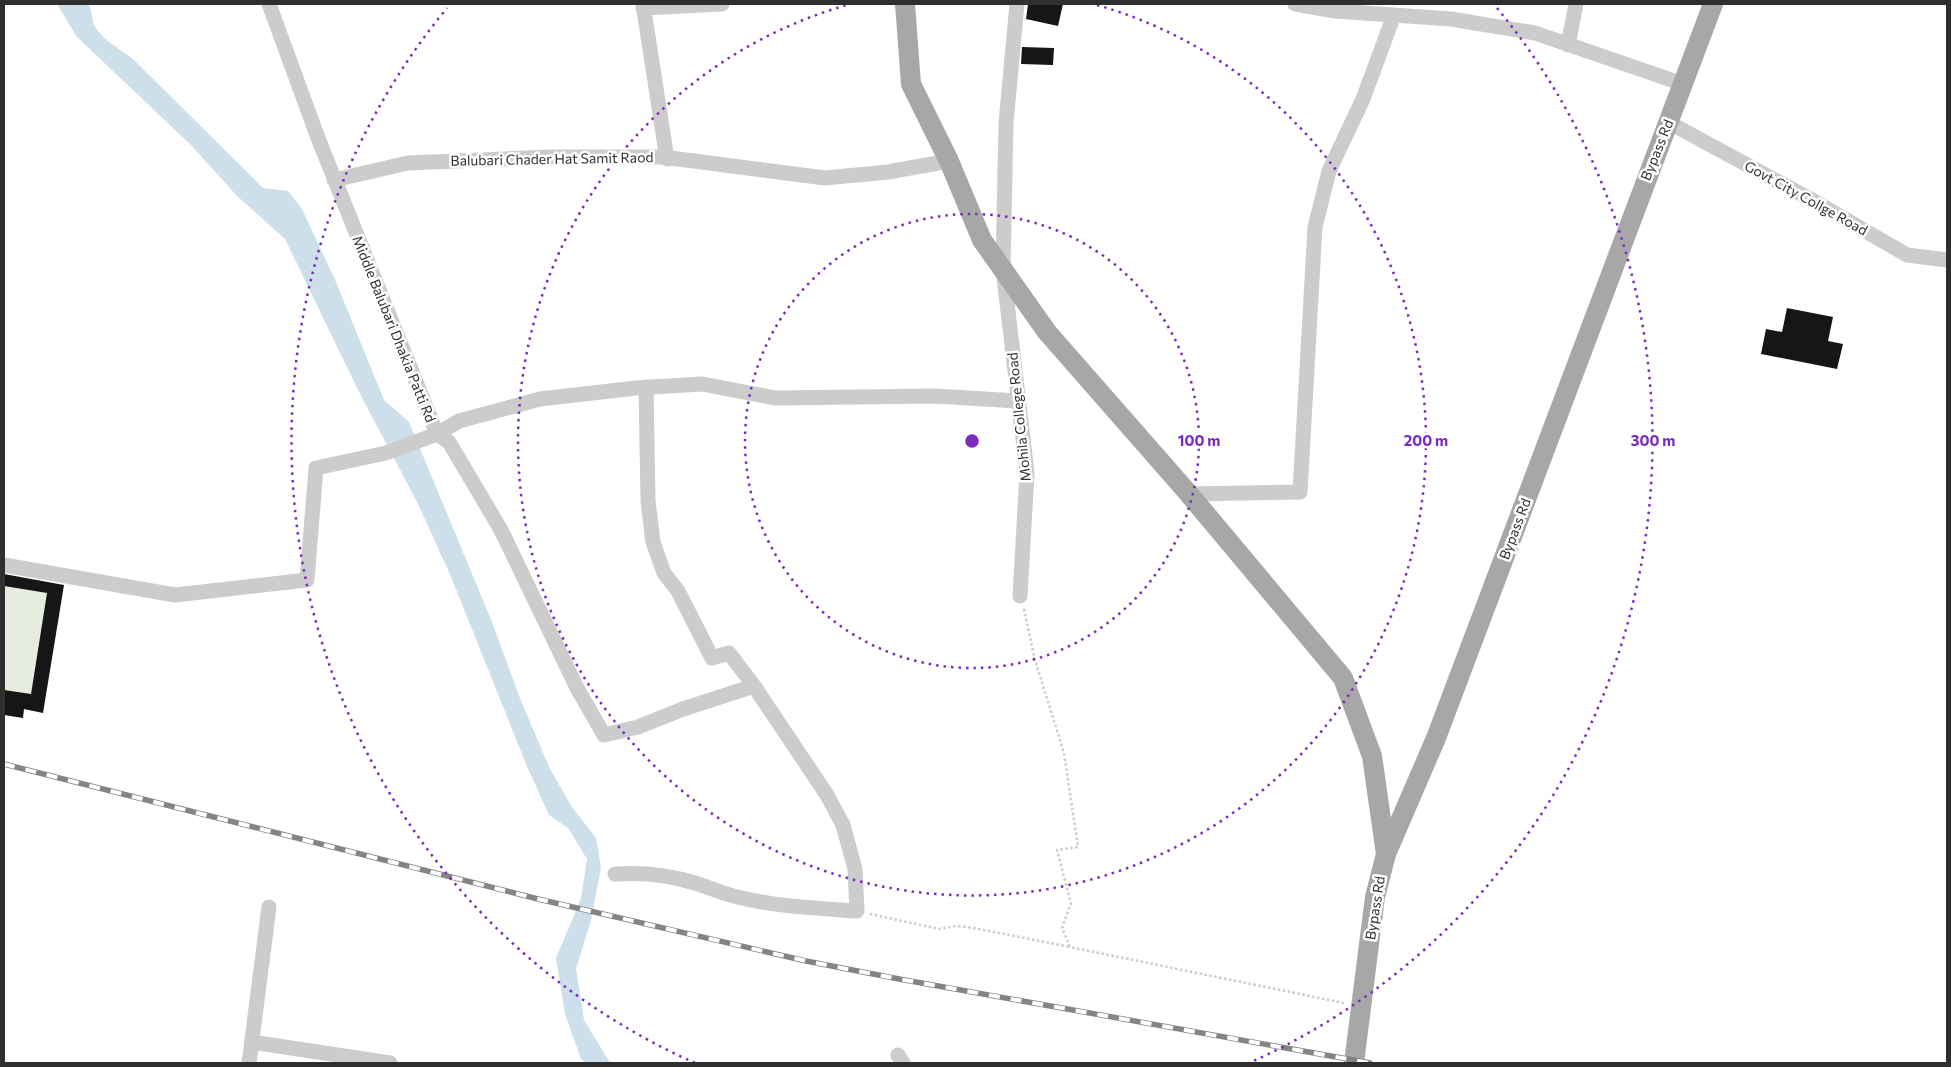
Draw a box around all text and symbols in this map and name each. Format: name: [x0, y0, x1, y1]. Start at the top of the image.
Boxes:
street label: Bypass Rd: [1637, 117, 1676, 183]
street label: Balubari Chader Hat Samit Raod: [450, 148, 654, 169]
street label: Govt City Collge Road: [1742, 157, 1871, 238]
street label: Middle Balubari Dhakia Patti Rd: [349, 233, 440, 425]
street label: Mohila College Road: [1003, 352, 1034, 482]
text: 100 m: [1178, 431, 1220, 449]
text: 200 m: [1404, 431, 1448, 449]
text: 300 m: [1631, 431, 1675, 449]
centre of rings: [963, 432, 981, 450]
street label: Bypass Rd: [1495, 496, 1534, 562]
street label: Bypass Rd: [1361, 875, 1388, 941]

